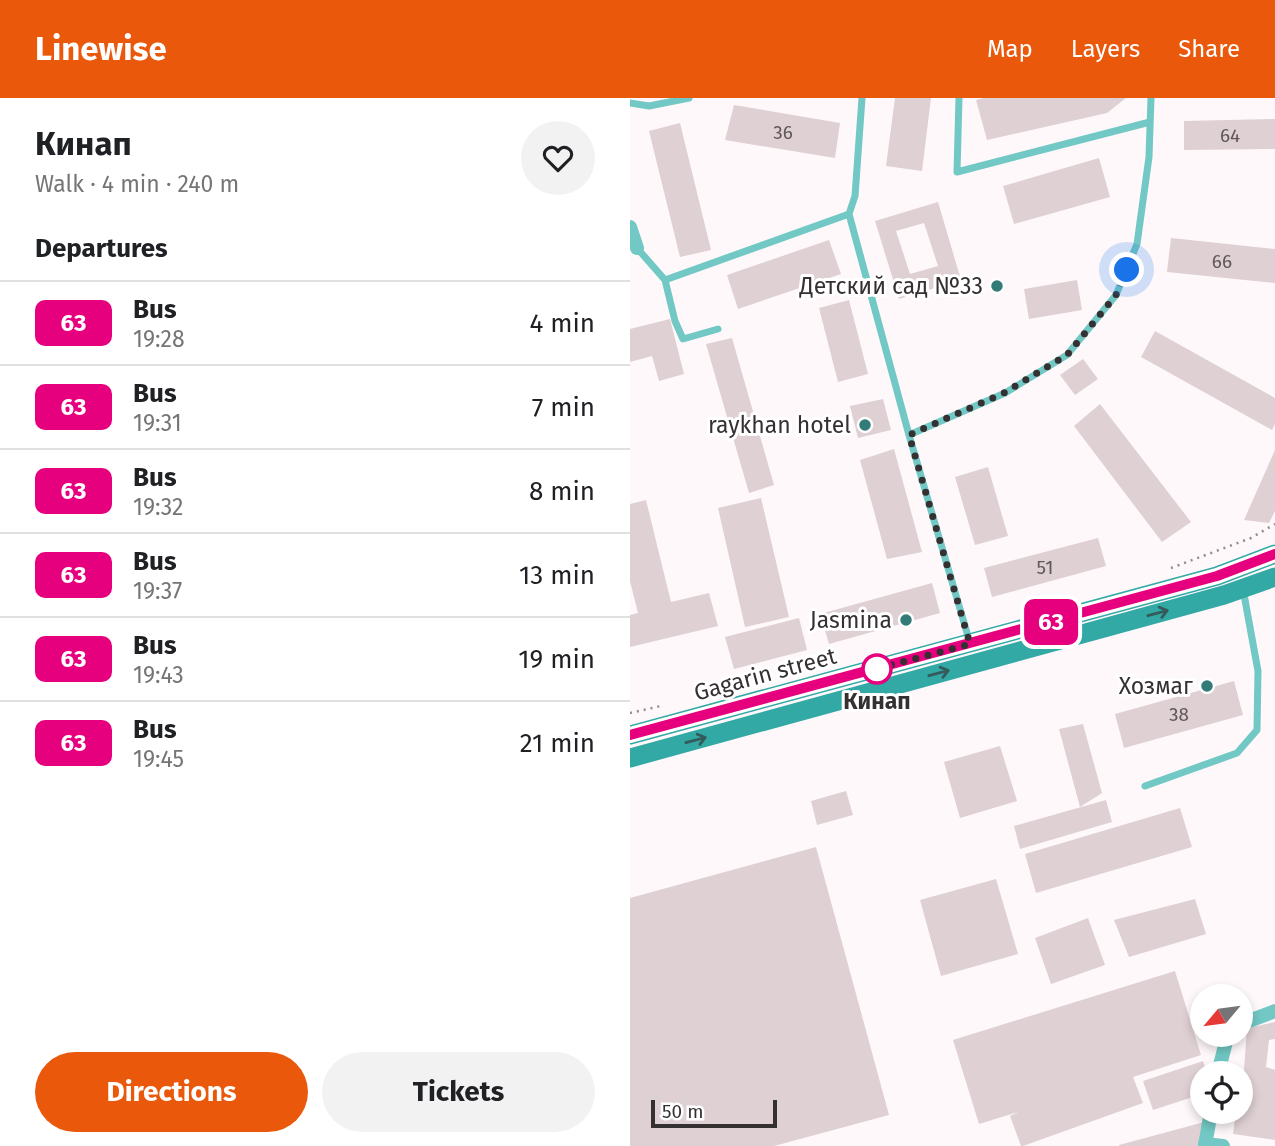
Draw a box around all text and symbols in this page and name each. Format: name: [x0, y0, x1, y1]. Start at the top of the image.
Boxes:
text: Linewise: [35, 29, 167, 69]
text: Map: [987, 35, 1033, 63]
text: Layers: [1071, 35, 1140, 63]
text: Share: [1178, 35, 1240, 63]
button: heart: [521, 121, 595, 195]
house number: 36: [773, 121, 793, 144]
text: Кинап: [35, 124, 132, 164]
house number: 64: [1220, 124, 1240, 147]
text: Walk · 4 min · 240 m: [35, 170, 239, 198]
text: Departures: [35, 233, 168, 264]
house number: 66: [1212, 250, 1232, 273]
your location: [1109, 252, 1144, 287]
place label: Детский сад №33: [799, 272, 983, 300]
marker: Детский сад №33: [989, 278, 1005, 294]
text: Bus: [133, 294, 176, 325]
text: 4 min: [529, 308, 595, 339]
text: 63: [61, 309, 86, 337]
text: 19:28: [133, 325, 185, 353]
text: Bus: [133, 378, 176, 409]
text: 7 min: [532, 392, 595, 423]
text: 63: [61, 393, 86, 421]
text: 19:31: [133, 409, 182, 437]
place label: raykhan hotel: [708, 411, 851, 439]
marker: raykhan hotel: [857, 417, 873, 433]
text: Bus: [133, 462, 176, 493]
text: 8 min: [529, 476, 595, 507]
text: 63: [61, 477, 86, 505]
text: 19:32: [133, 493, 183, 521]
text: Bus: [133, 546, 176, 577]
house number: 51: [1037, 556, 1053, 579]
text: 13 min: [519, 560, 595, 591]
text: 63: [61, 561, 86, 589]
text: 19:37: [133, 577, 182, 605]
line badge: 63: [1020, 599, 1082, 645]
place label: Jasmina: [810, 606, 892, 634]
one-way arrow: [1146, 606, 1169, 619]
text: 63: [1038, 608, 1064, 636]
marker: Jasmina: [898, 612, 914, 628]
text: Bus: [133, 630, 176, 661]
street label: Gagarin street: [691, 641, 840, 706]
text: 19 min: [518, 644, 595, 675]
text: 63: [61, 645, 86, 673]
marker: Кинап: [862, 654, 892, 684]
text: 19:43: [133, 661, 184, 689]
one-way arrow: [928, 666, 950, 679]
place label: Хозмаг: [1119, 672, 1193, 700]
marker: Хозмаг: [1199, 678, 1215, 694]
place label: Кинап: [843, 687, 911, 715]
house number: 38: [1169, 703, 1189, 726]
text: Bus: [133, 714, 176, 745]
text: 21 min: [520, 728, 595, 759]
text: 63: [61, 729, 86, 757]
one-way arrow: [684, 733, 707, 746]
text: 19:45: [133, 745, 184, 773]
north arrow: [1190, 984, 1253, 1046]
map controls: [1190, 984, 1253, 1124]
button: Directions: [35, 1052, 308, 1132]
button: Tickets: [322, 1052, 595, 1132]
button: locate: [1190, 1061, 1253, 1124]
scale bar: [651, 1097, 777, 1129]
text: 50 m: [662, 1100, 703, 1123]

